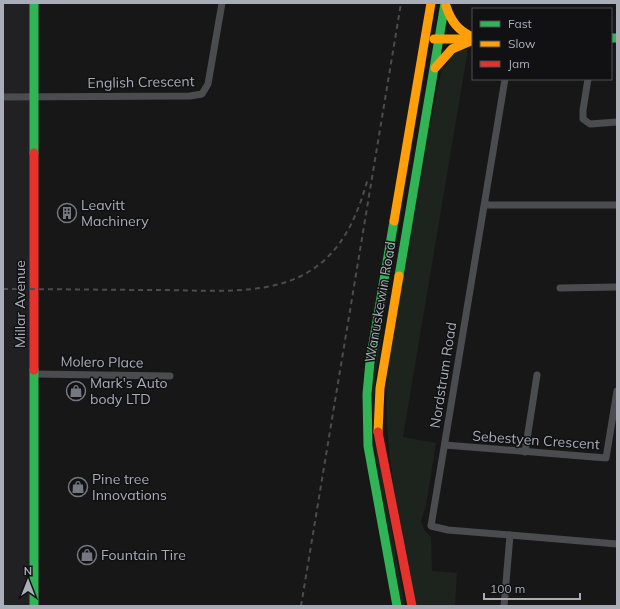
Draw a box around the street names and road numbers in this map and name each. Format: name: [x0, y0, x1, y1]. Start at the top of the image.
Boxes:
street label: English Crescent: [87, 72, 195, 92]
street label: Wanuskewin Road: [360, 240, 400, 364]
street label: Millar Avenue: [11, 260, 29, 348]
street label: Nordstrum Road: [426, 321, 460, 429]
street label: Molero Place: [60, 352, 144, 372]
street label: Sebestyen Crescent: [472, 427, 600, 453]

